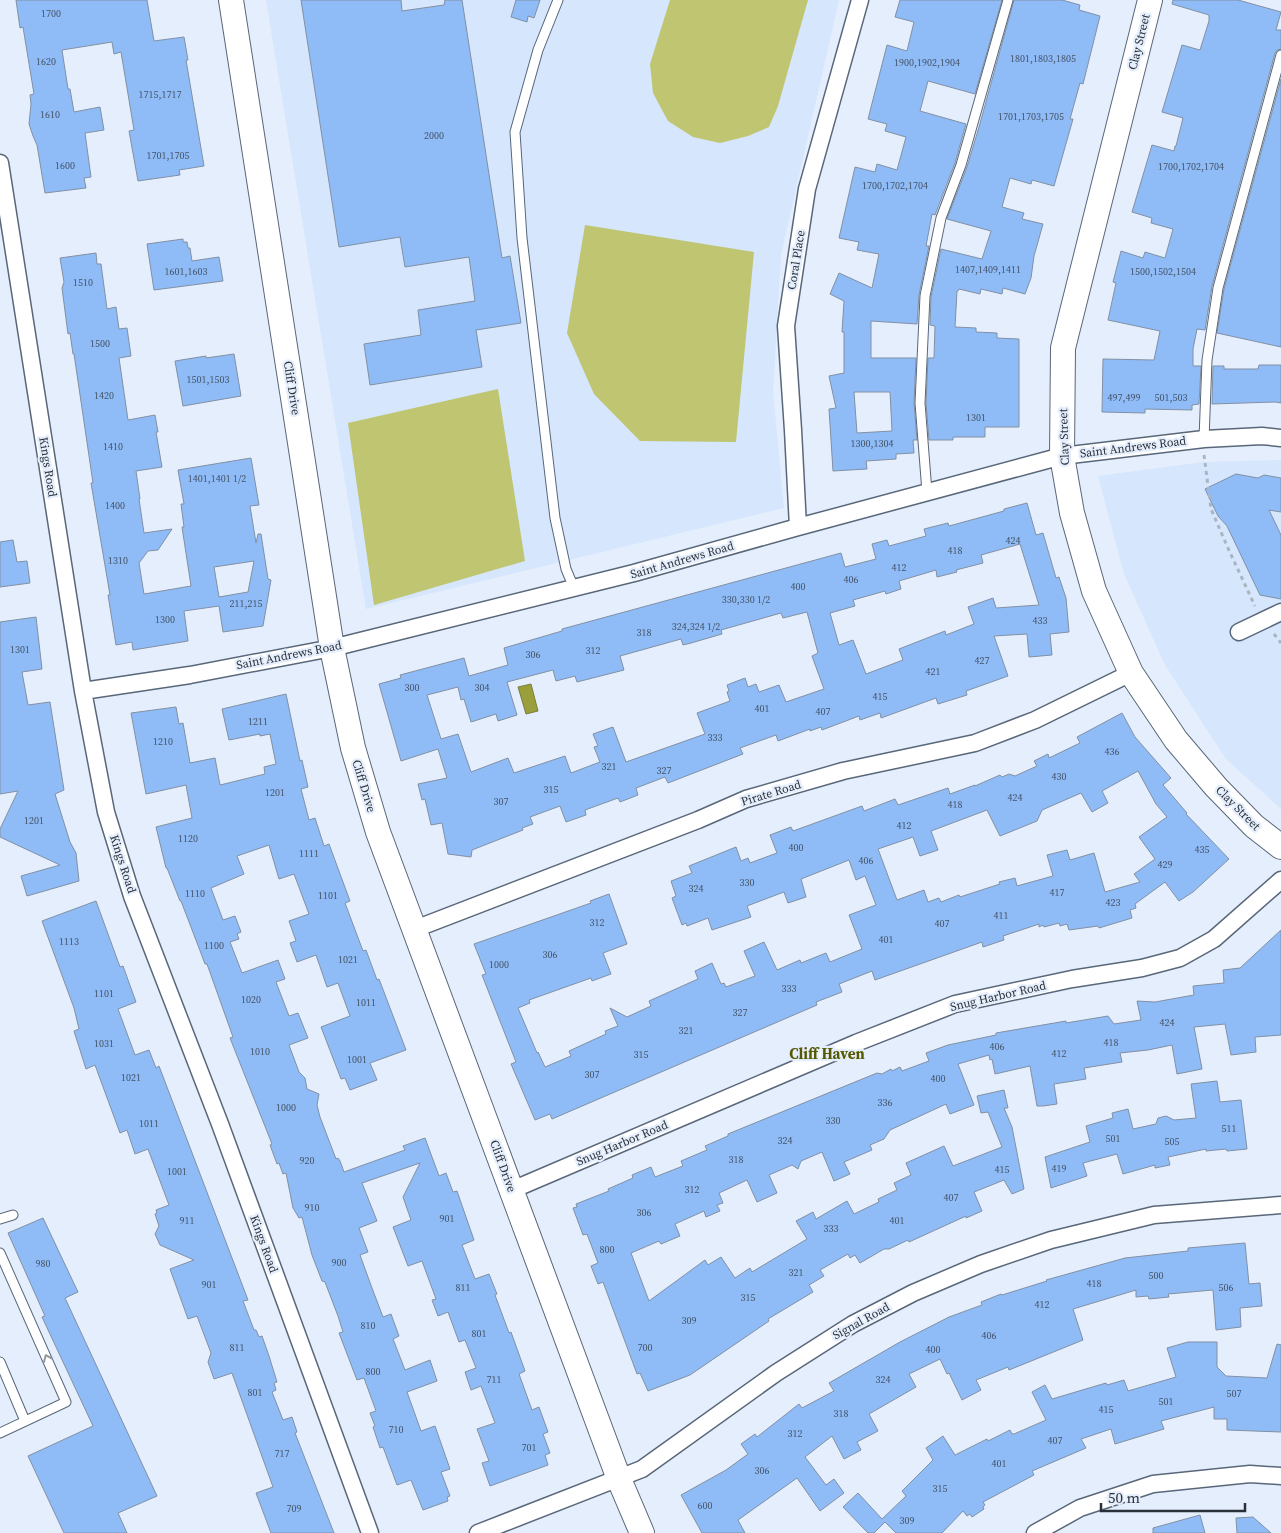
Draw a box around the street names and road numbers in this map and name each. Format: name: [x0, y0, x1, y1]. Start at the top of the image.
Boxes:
street label: Clay Street: [1124, 12, 1154, 72]
street label: Coral Place: [783, 229, 809, 291]
street label: Cliff Drive: [280, 360, 304, 416]
street label: Clay Street: [1055, 408, 1073, 466]
street label: Saint Andrews Road: [1079, 433, 1187, 461]
street label: Kings Road: [35, 436, 61, 498]
street label: Saint Andrews Road: [628, 538, 736, 582]
street label: Saint Andrews Road: [235, 637, 343, 673]
street label: Cliff Drive: [348, 758, 380, 814]
street label: Pirate Road: [739, 776, 803, 810]
street label: Clay Street: [1212, 782, 1264, 834]
street label: Kings Road: [106, 833, 140, 895]
street label: Snug Harbor Road: [948, 977, 1048, 1015]
street label: Snug Harbor Road: [574, 1116, 670, 1170]
street label: Cliff Drive: [486, 1138, 520, 1194]
street label: Kings Road: [246, 1213, 282, 1275]
street label: Signal Road: [830, 1299, 893, 1343]

